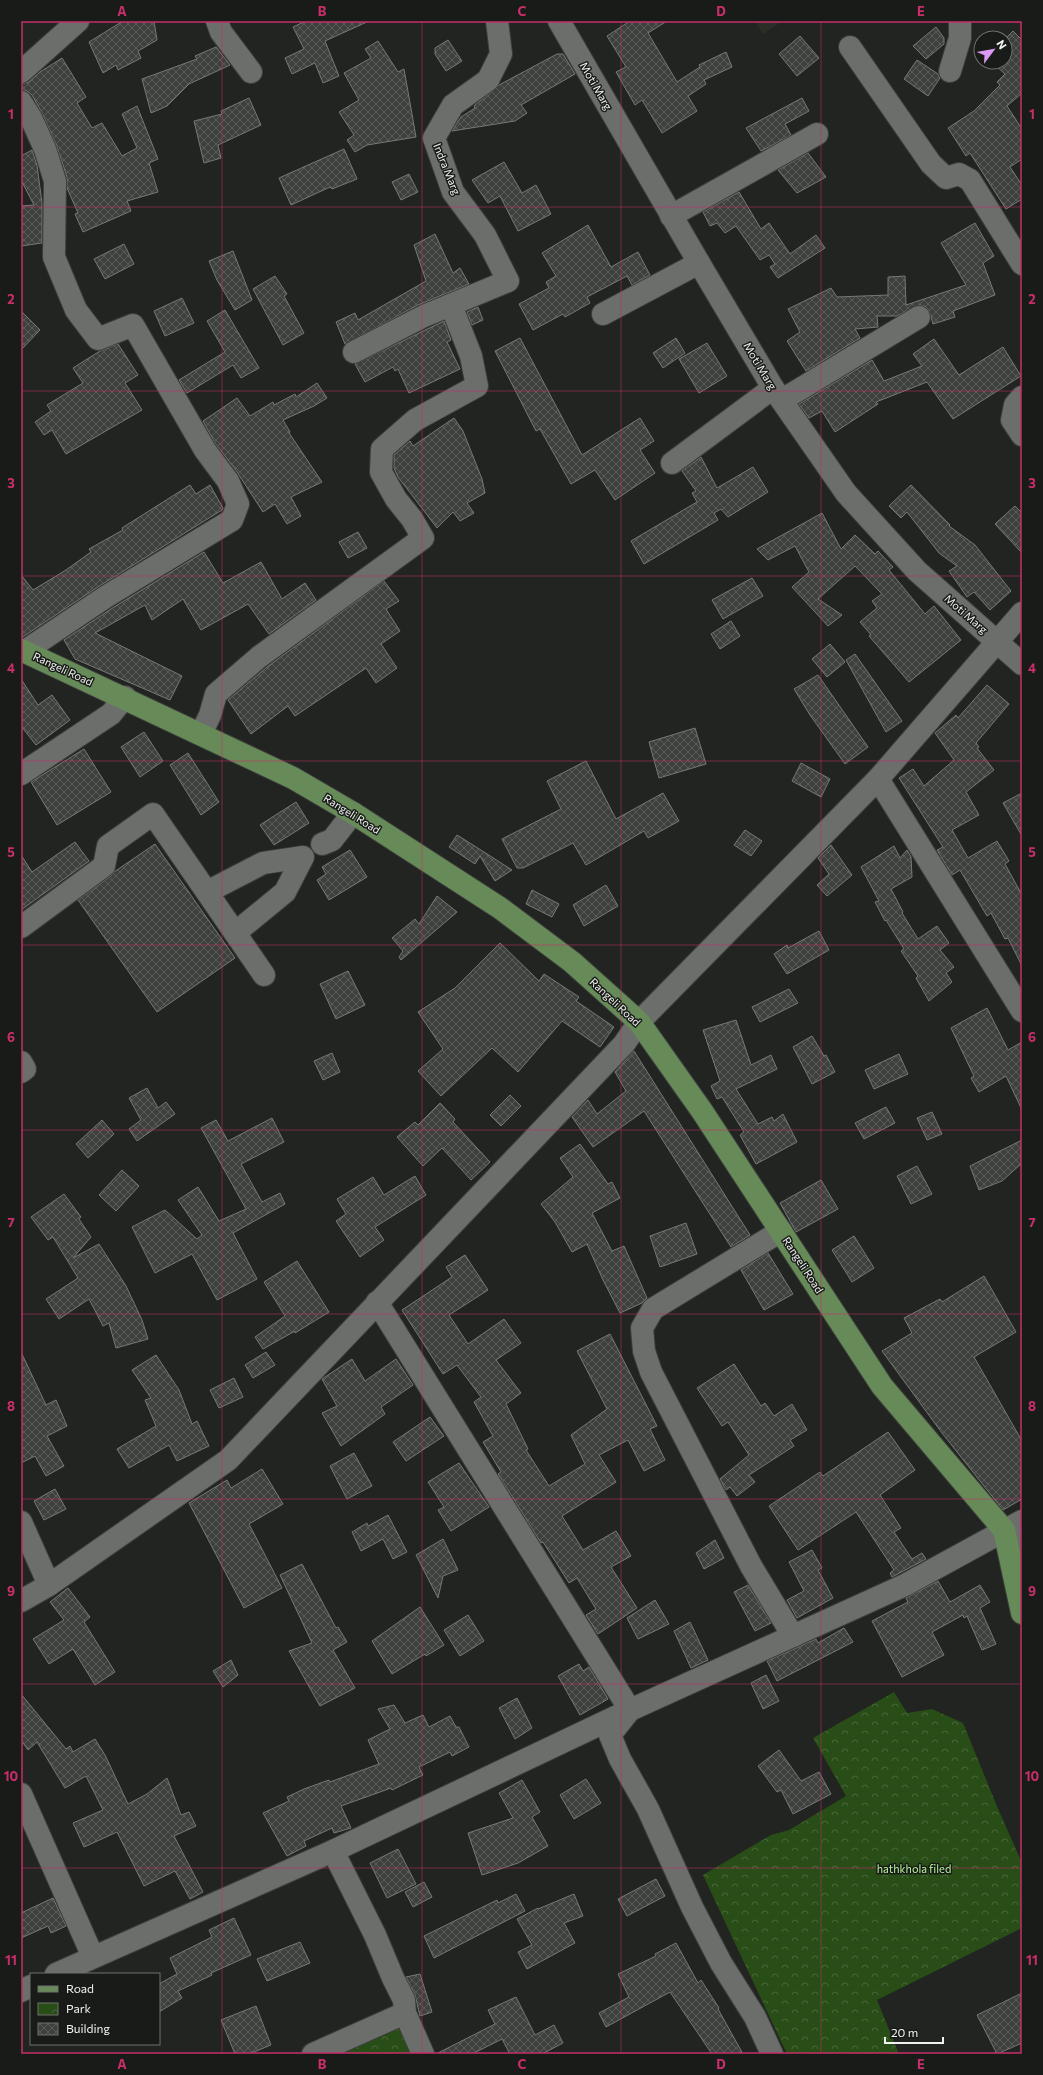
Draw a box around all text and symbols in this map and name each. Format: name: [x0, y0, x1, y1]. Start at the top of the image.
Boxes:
text: A: [117, 3, 127, 19]
text: B: [318, 3, 327, 19]
text: C: [518, 3, 527, 19]
text: D: [716, 3, 726, 19]
text: E: [917, 3, 925, 19]
north arrow: [973, 30, 1013, 70]
text: N: [994, 37, 1010, 51]
street label: Moti Marg: [578, 60, 615, 112]
text: 1: [8, 106, 14, 122]
text: 1: [1029, 106, 1035, 122]
street label: Indra Marg: [431, 141, 464, 196]
text: 2: [7, 291, 15, 307]
text: 2: [1028, 291, 1036, 307]
street label: Moti Marg: [741, 340, 780, 392]
text: 3: [7, 475, 15, 491]
text: 3: [1028, 475, 1036, 491]
street label: Moti Marg: [942, 591, 991, 636]
street label: Rangeli Road: [31, 649, 95, 688]
text: 4: [7, 660, 15, 676]
text: 4: [1028, 660, 1036, 676]
street label: Rangeli Road: [321, 791, 383, 836]
text: 5: [7, 844, 15, 860]
text: 5: [1028, 844, 1036, 860]
street label: Rangeli Road: [587, 975, 643, 1028]
text: 6: [7, 1029, 15, 1045]
text: 6: [1028, 1029, 1036, 1045]
text: 7: [7, 1214, 15, 1230]
text: 7: [1028, 1214, 1036, 1230]
street label: Rangeli Road: [780, 1234, 826, 1295]
text: 8: [7, 1398, 15, 1414]
text: 8: [1028, 1398, 1036, 1414]
text: 9: [7, 1583, 15, 1599]
text: 9: [1028, 1583, 1036, 1599]
text: 10: [4, 1768, 19, 1784]
text: 10: [1025, 1768, 1040, 1784]
park label: hathkhola filed: [877, 1862, 951, 1875]
text: 11: [5, 1952, 17, 1968]
text: 11: [1026, 1952, 1038, 1968]
legend: [30, 1973, 160, 2045]
text: Road: [66, 1981, 94, 1995]
text: Park: [66, 2001, 92, 2015]
scale bar: [885, 2019, 943, 2045]
text: Building: [66, 2021, 110, 2035]
text: 20 m: [891, 2025, 918, 2039]
text: A: [117, 2056, 127, 2072]
text: B: [318, 2056, 327, 2072]
text: C: [518, 2056, 527, 2072]
text: D: [716, 2056, 726, 2072]
text: E: [917, 2056, 925, 2072]

